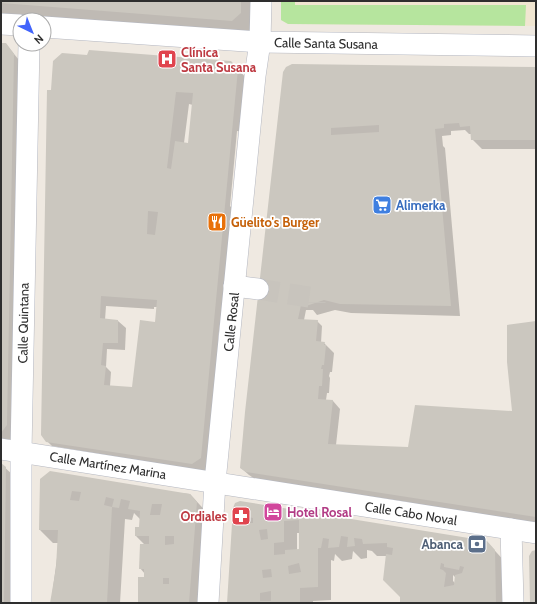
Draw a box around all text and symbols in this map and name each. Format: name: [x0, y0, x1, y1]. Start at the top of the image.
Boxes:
north arrow: [12, 12, 52, 52]
text: N: [31, 32, 46, 47]
street label: Calle Santa Susana: [274, 34, 379, 52]
place label: Clínica Santa Susana: [181, 44, 257, 75]
hospital icon: Clínica Santa Susana: [156, 48, 178, 70]
supermarket icon: Alimerka: [371, 194, 393, 216]
place label: Alimerka: [396, 197, 446, 213]
restaurant icon: Güelito's Burger: [206, 211, 228, 233]
place label: Güelito's Burger: [231, 214, 320, 230]
street label: Calle Quintana: [14, 282, 32, 363]
street label: Calle Rosal: [220, 292, 242, 352]
street label: Calle Martínez Marina: [49, 448, 168, 482]
street label: Calle Cabo Noval: [364, 498, 458, 528]
hotel icon: Hotel Rosal: [262, 501, 284, 523]
place label: Hotel Rosal: [287, 504, 352, 520]
pharmacy icon: Ordiales: [230, 505, 252, 527]
place label: Ordiales: [180, 508, 227, 524]
bank icon: Abanca: [466, 533, 488, 555]
place label: Abanca: [421, 536, 464, 552]

